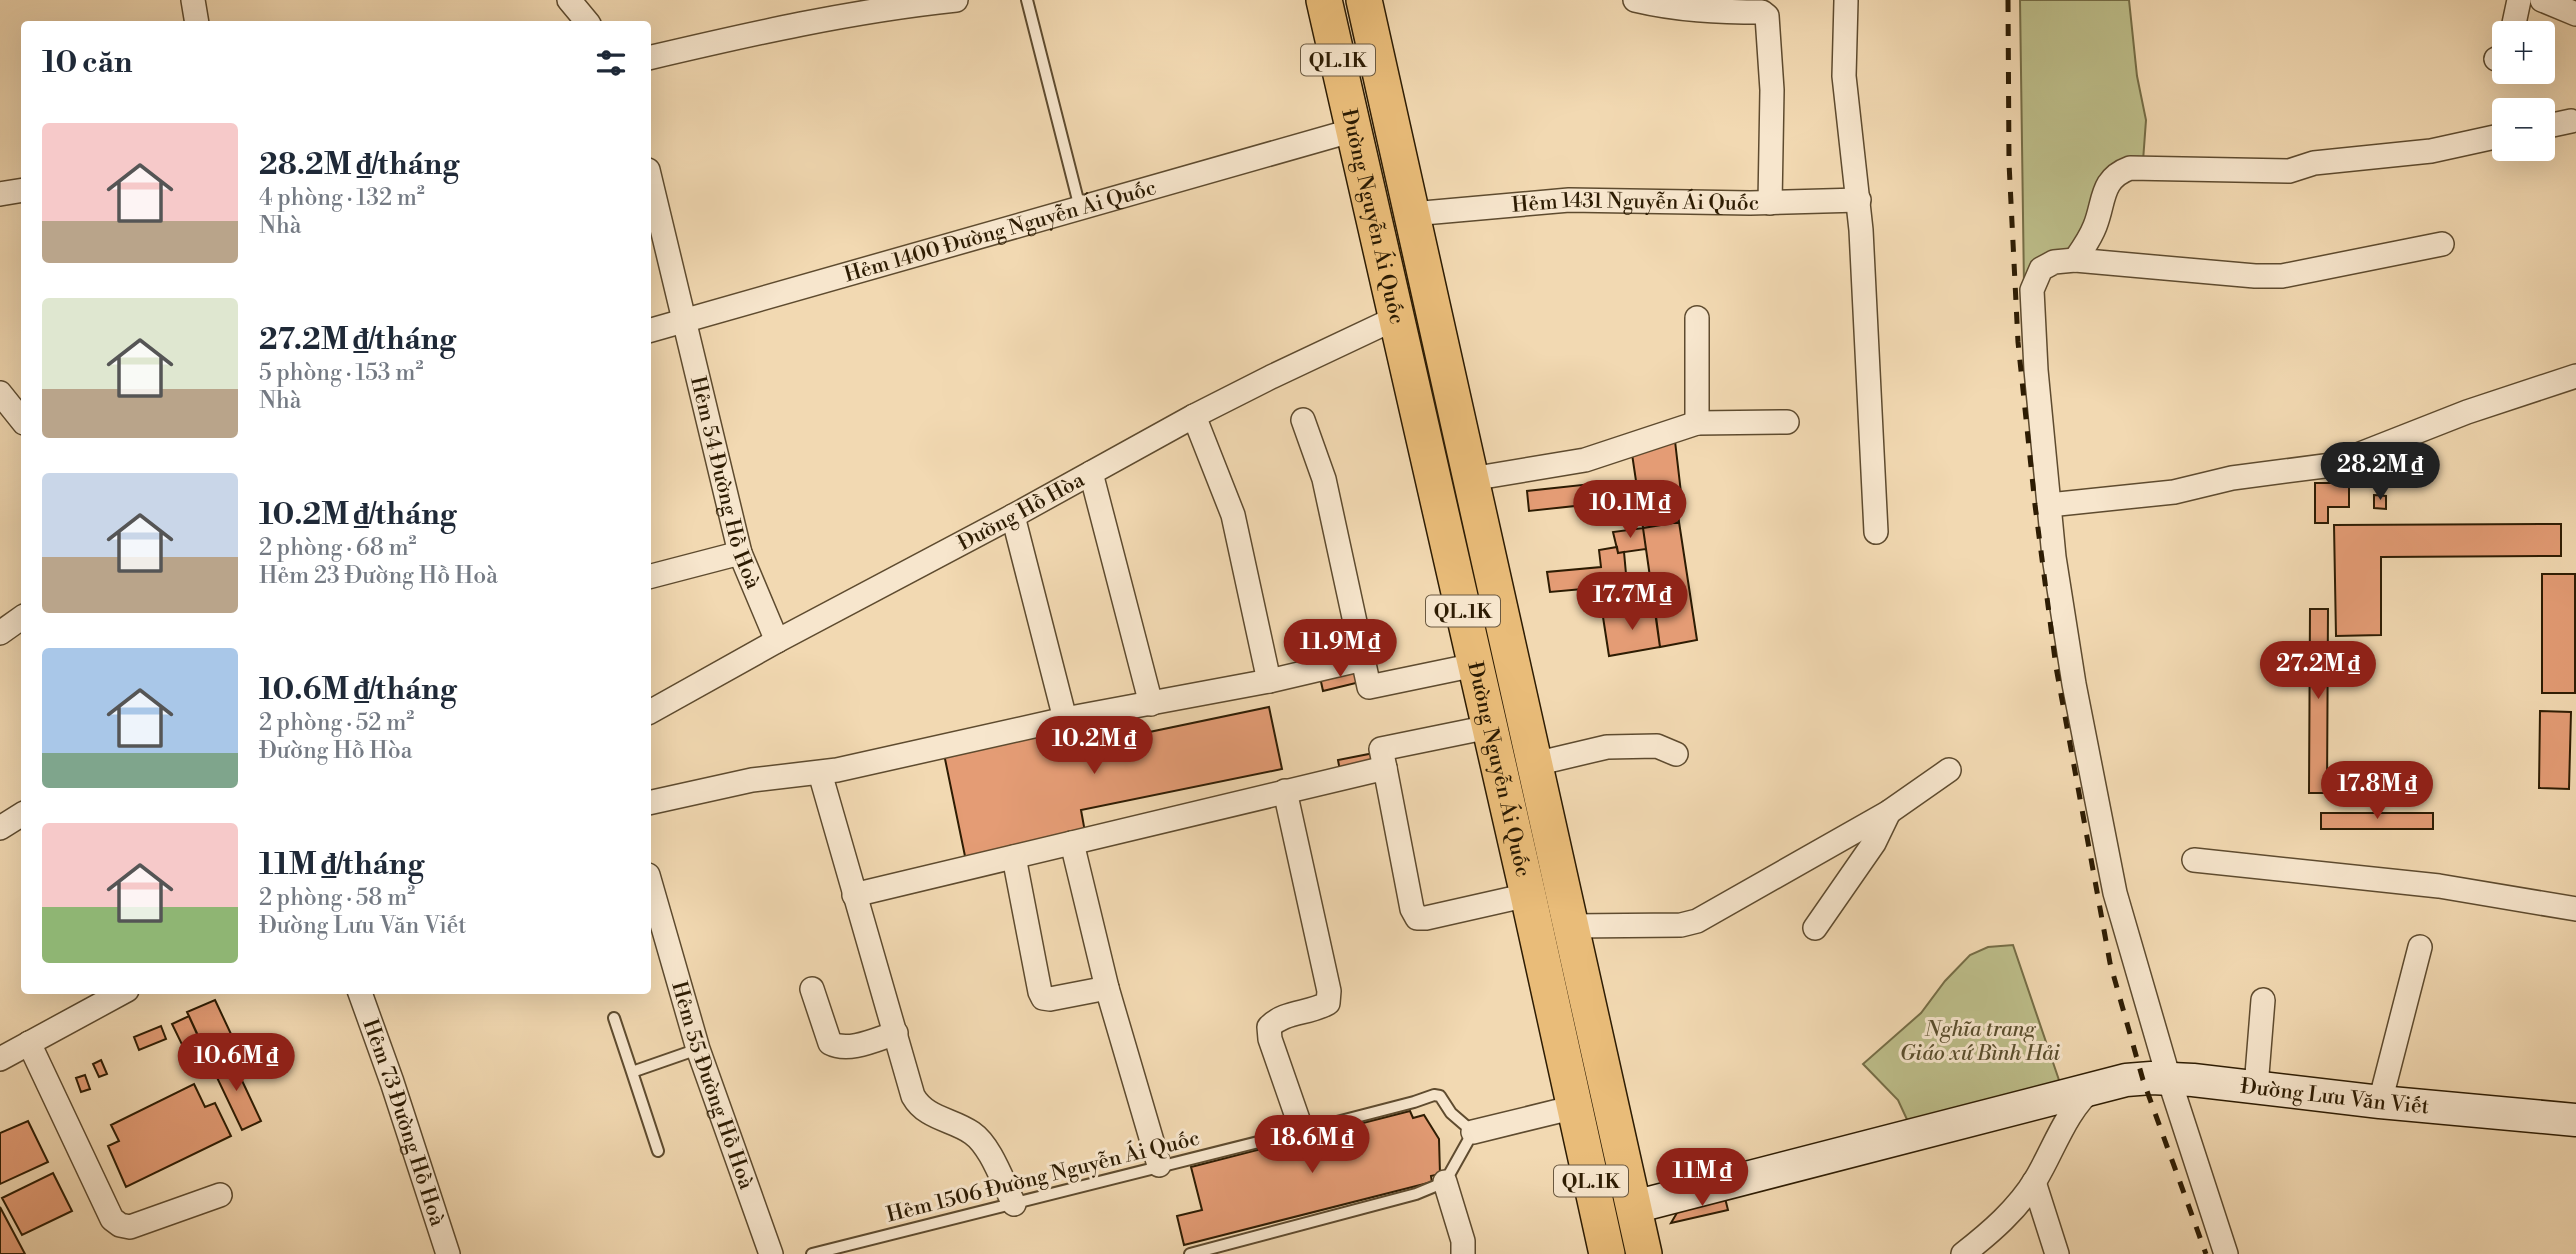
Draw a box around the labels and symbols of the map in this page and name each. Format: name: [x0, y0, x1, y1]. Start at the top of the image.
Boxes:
road number: QL.1K: [1301, 44, 1375, 76]
street label: Đường Nguyễn Ái Quốc: [1335, 106, 1410, 327]
street label: Hẻm 1400 Đường Nguyễn Ái Quốc: [841, 175, 1159, 289]
street label: Hẻm 1431 Nguyễn Ái Quốc: [1511, 188, 1760, 219]
street label: Hẻm 54 Đường Hồ Hoà: [684, 374, 766, 593]
pin: 28.2M ₫: [2315, 442, 2445, 502]
street label: Đường Hồ Hòa: [954, 467, 1089, 557]
pin: 10.1M ₫: [1565, 480, 1695, 540]
pin: 17.7M ₫: [1567, 572, 1697, 632]
road number: QL.1K: [1426, 596, 1500, 626]
pin: 11.9M ₫: [1275, 620, 1405, 679]
pin: 27.2M ₫: [2253, 642, 2383, 701]
street label: Đường Nguyễn Ái Quốc: [1461, 659, 1536, 880]
pin: 10.2M ₫: [1029, 716, 1159, 776]
pin: 17.8M ₫: [2312, 762, 2442, 821]
street label: Hẻm 55 Đường Hồ Hoà: [665, 978, 759, 1193]
street label: Hẻm 73 Đường Hồ Hoà: [357, 1016, 450, 1230]
park label: Nghĩa trang Giáo xứ Bình Hải: [1900, 1017, 2061, 1067]
pin: 10.6M ₫: [171, 1034, 301, 1093]
street label: Đường Lưu Văn Viết: [2239, 1074, 2431, 1120]
pin: 18.6M ₫: [1247, 1116, 1377, 1175]
street label: Hẻm 1506 Đường Nguyễn Ái Quốc: [883, 1123, 1203, 1229]
pin: 11M ₫: [1653, 1148, 1751, 1208]
road number: QL.1K: [1554, 1166, 1628, 1196]

